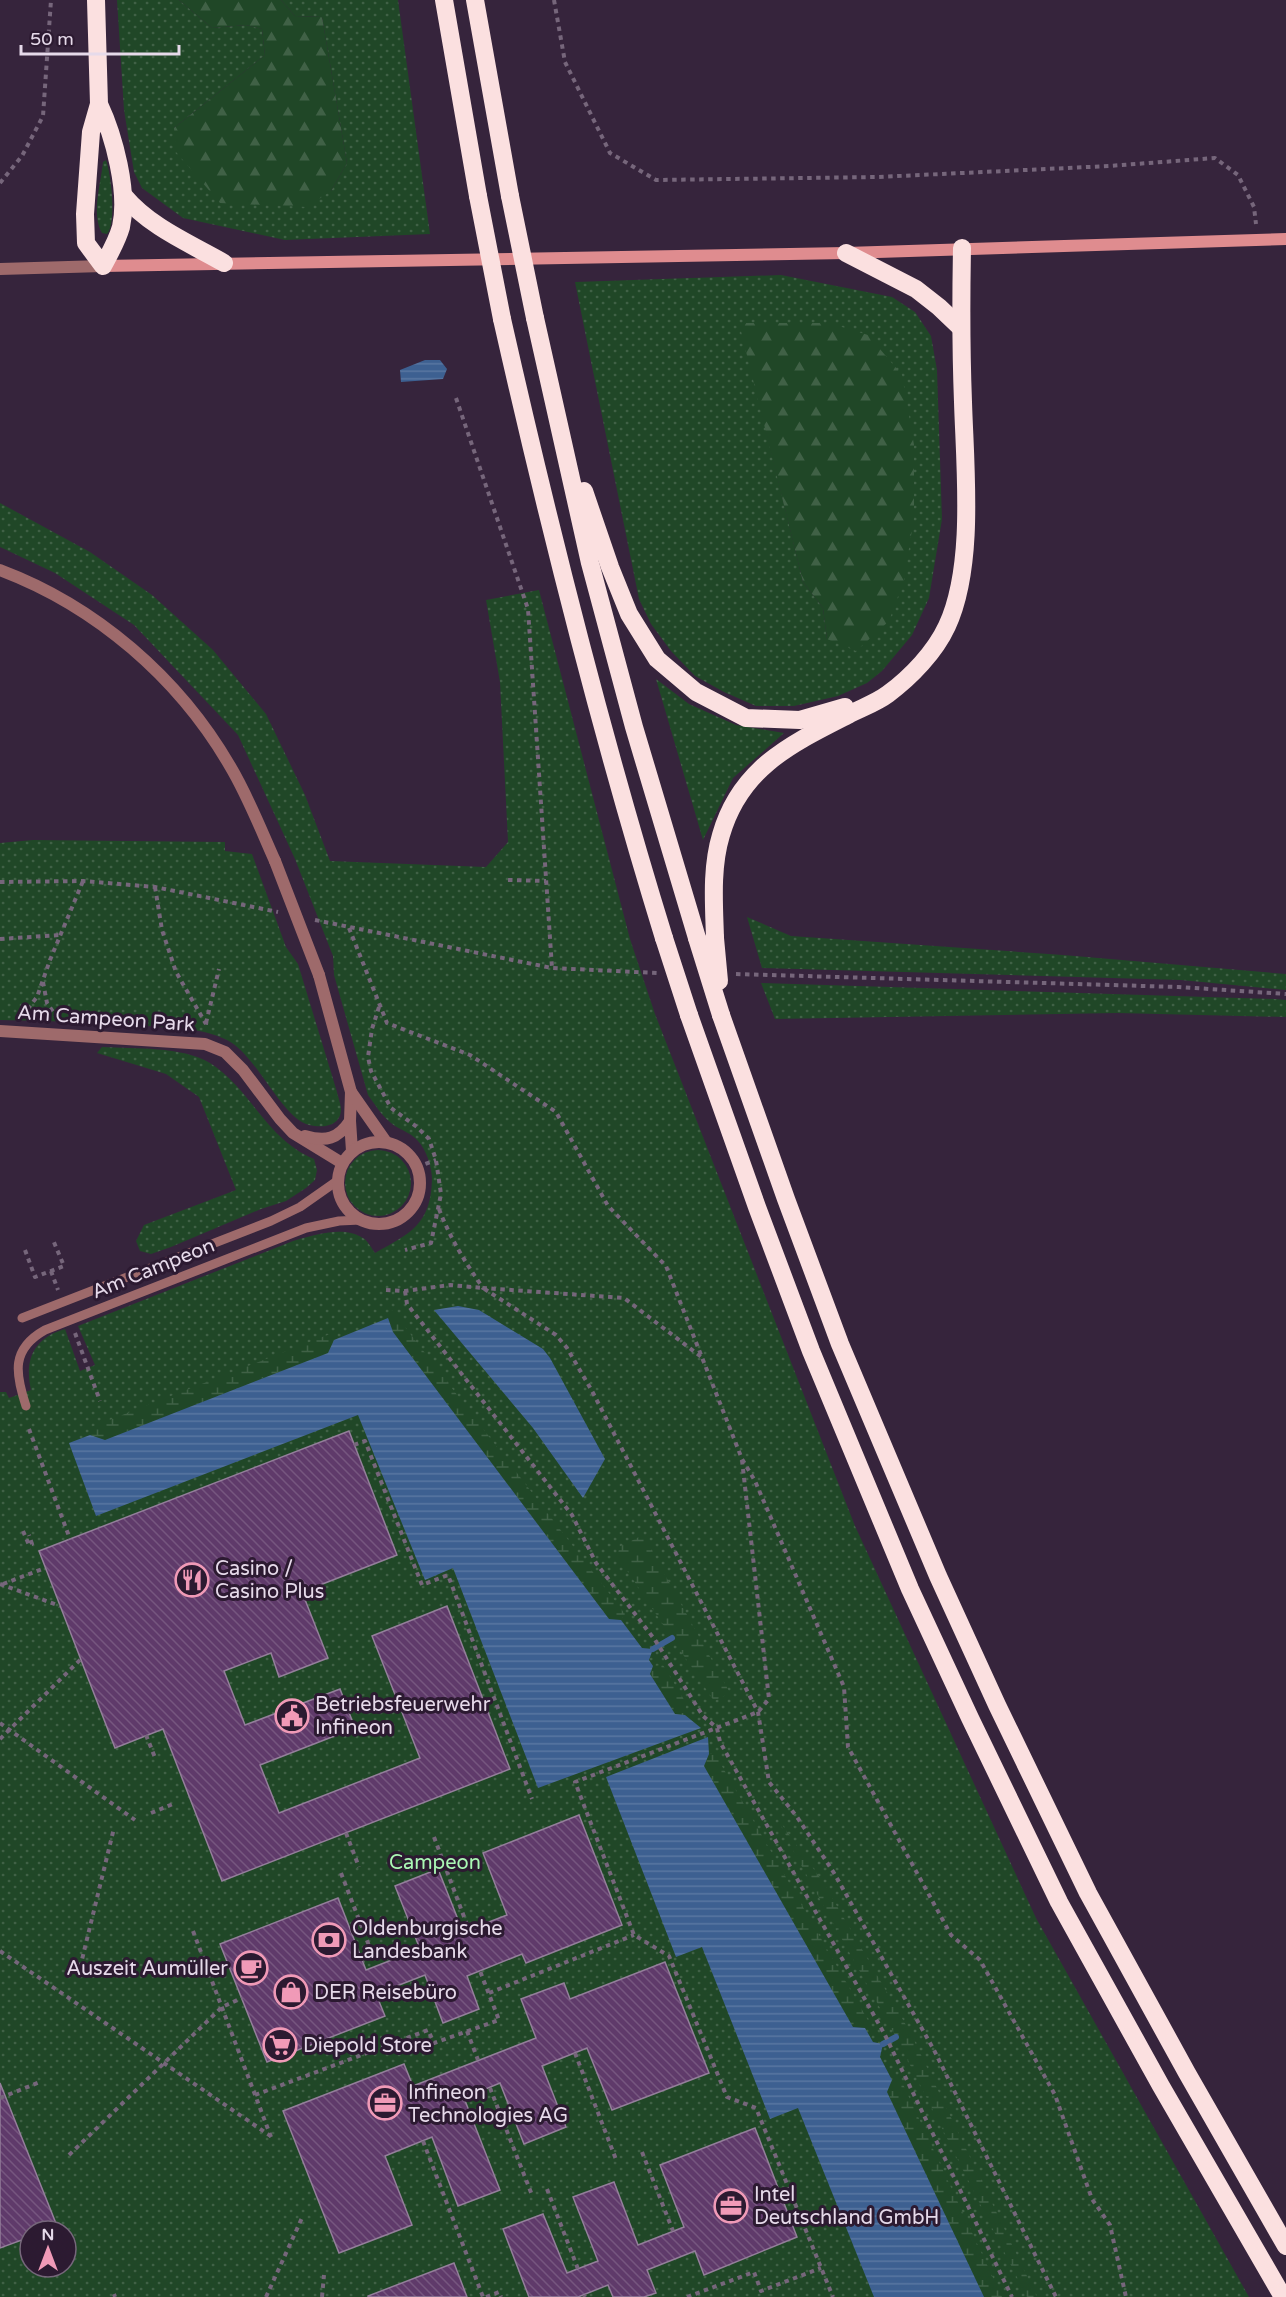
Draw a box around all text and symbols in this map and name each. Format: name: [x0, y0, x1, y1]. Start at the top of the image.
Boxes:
scale bar: [21, 18, 178, 56]
text: 50 m: [30, 28, 74, 50]
street label: Am Campeon Park: [16, 1001, 196, 1037]
street label: Am Campeon: [89, 1233, 218, 1304]
place label: Casino / Casino Plus: [215, 1557, 324, 1604]
restaurant icon: Casino / Casino Plus: [174, 1562, 210, 1598]
place label: Betriebsfeuerwehr Infineon: [315, 1693, 491, 1740]
public building icon: Betriebsfeuerwehr Infineon: [274, 1698, 310, 1734]
park label: Campeon: [389, 1851, 481, 1875]
place label: Oldenburgische Landesbank: [352, 1917, 503, 1964]
bank icon: Oldenburgische Landesbank: [311, 1922, 347, 1958]
cafe icon: Auszeit Aumüller: [233, 1950, 269, 1986]
place label: Auszeit Aumüller: [66, 1957, 228, 1981]
shop icon: DER Reisebüro: [273, 1974, 309, 2010]
place label: DER Reisebüro: [314, 1981, 457, 2005]
supermarket icon: Diepold Store: [262, 2027, 298, 2063]
place label: Diepold Store: [303, 2034, 432, 2058]
place label: Infineon Technologies AG: [408, 2081, 568, 2128]
office icon: Infineon Technologies AG: [367, 2085, 403, 2121]
place label: Intel Deutschland GmbH: [754, 2183, 939, 2230]
office icon: Intel Deutschland GmbH: [713, 2188, 749, 2224]
north arrow: [18, 2219, 78, 2279]
text: N: [42, 2225, 54, 2245]

